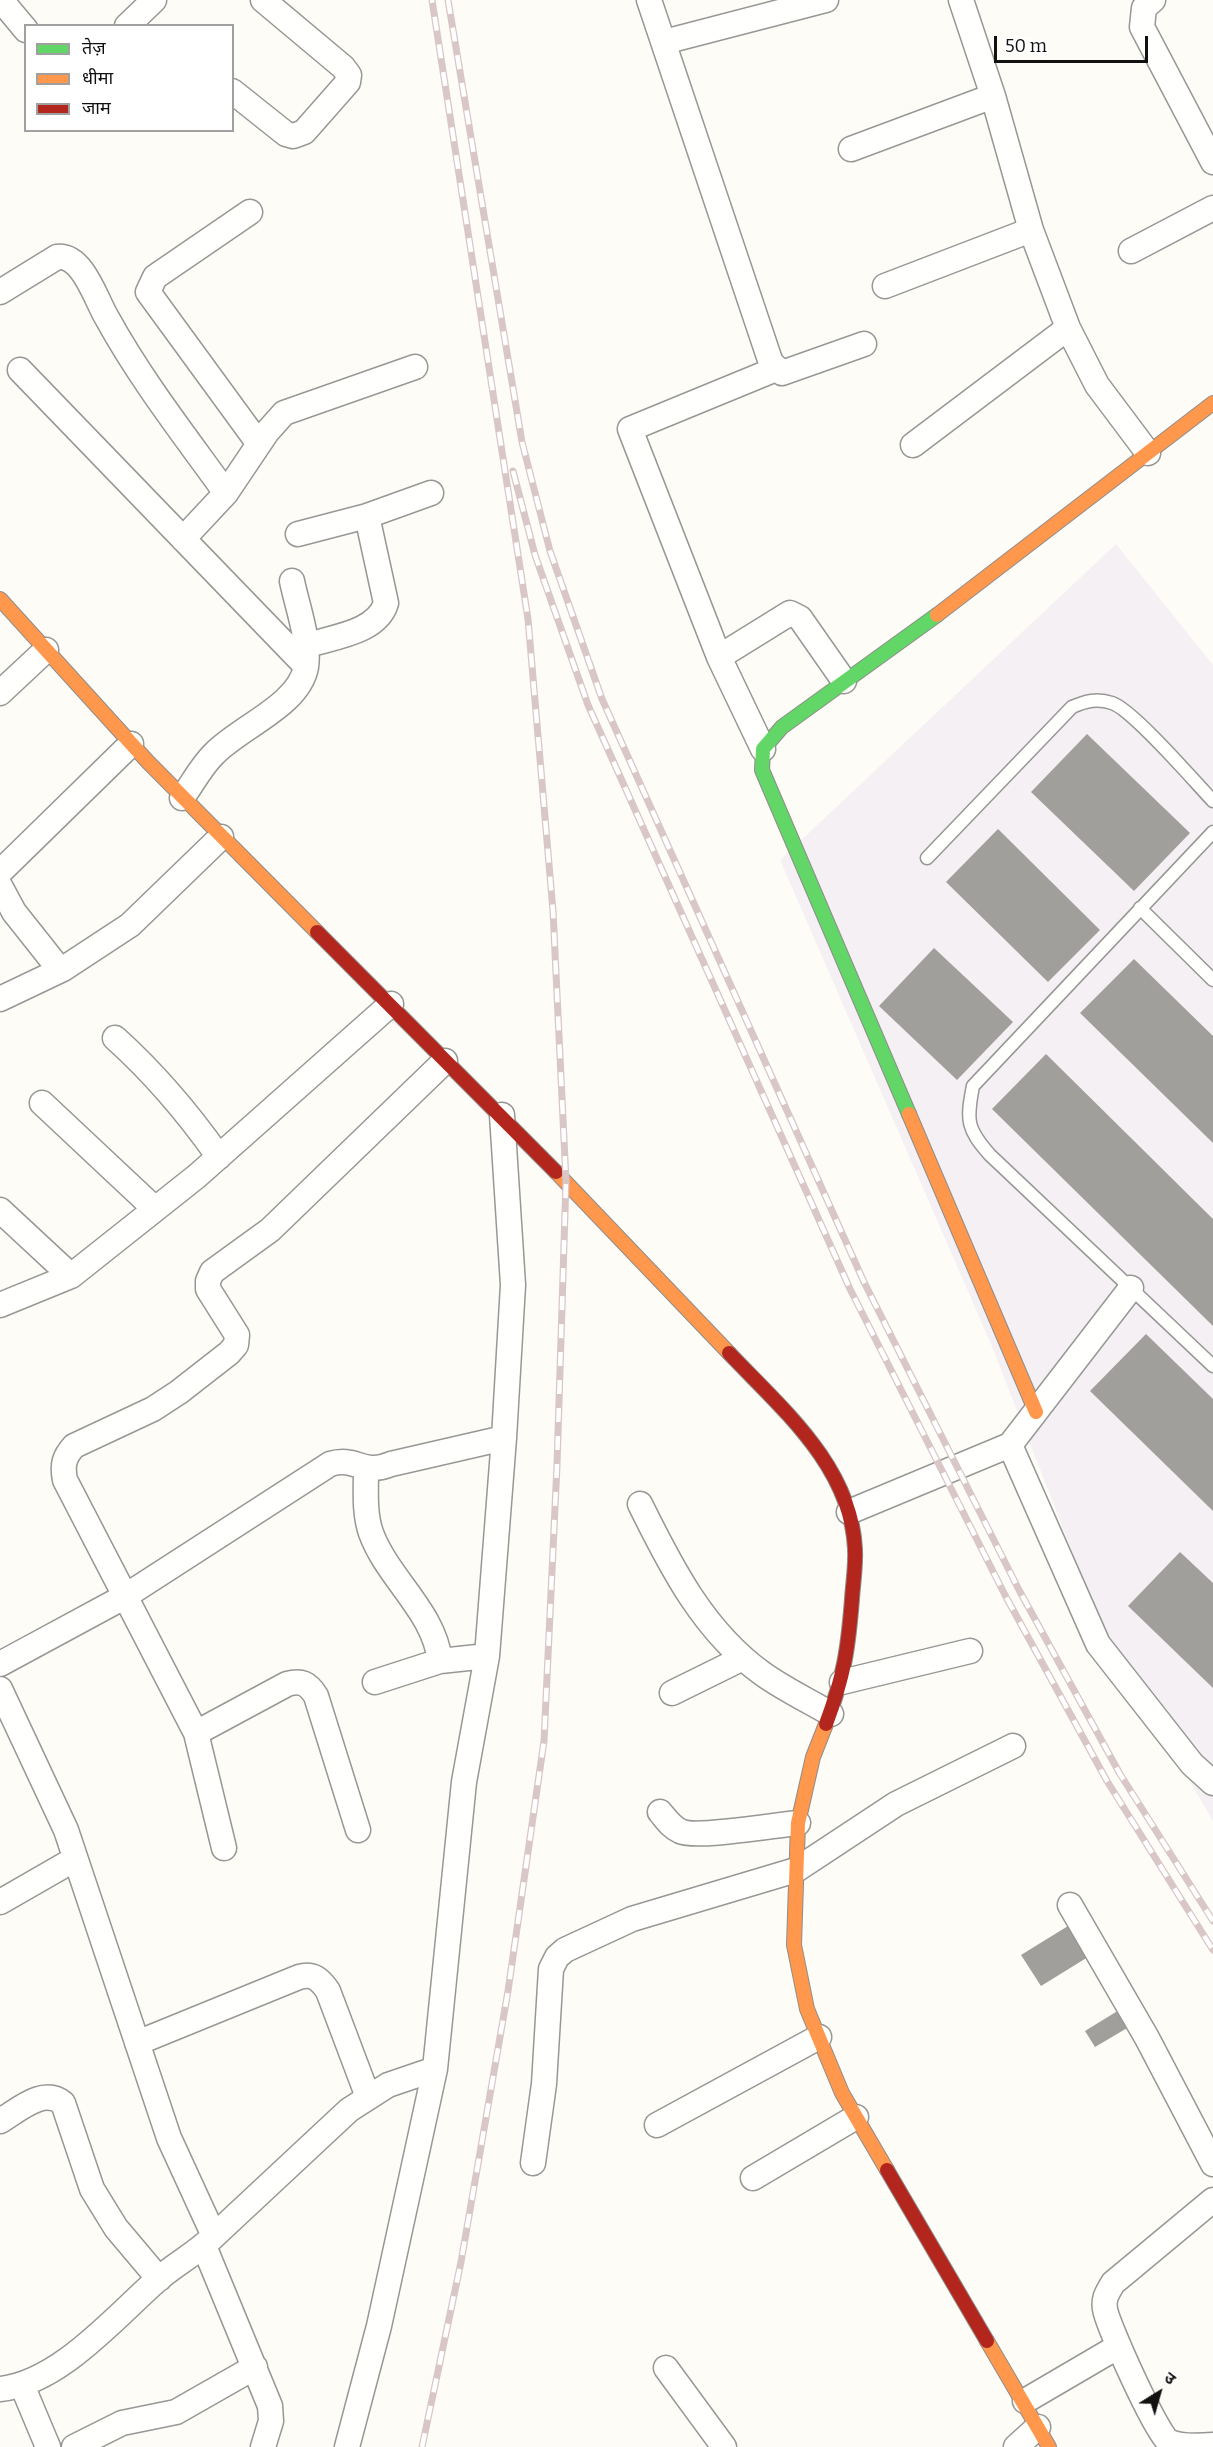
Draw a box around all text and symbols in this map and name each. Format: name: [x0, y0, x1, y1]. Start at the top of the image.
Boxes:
legend: [24, 24, 234, 132]
scale bar: [997, 24, 1152, 62]
text: 50 m: [1005, 35, 1047, 57]
text: तेज़: [82, 37, 106, 59]
text: धीमा: [82, 67, 113, 89]
text: जाम: [82, 97, 111, 119]
north arrow: [1129, 2363, 1189, 2423]
text: उ: [1161, 2368, 1180, 2389]

